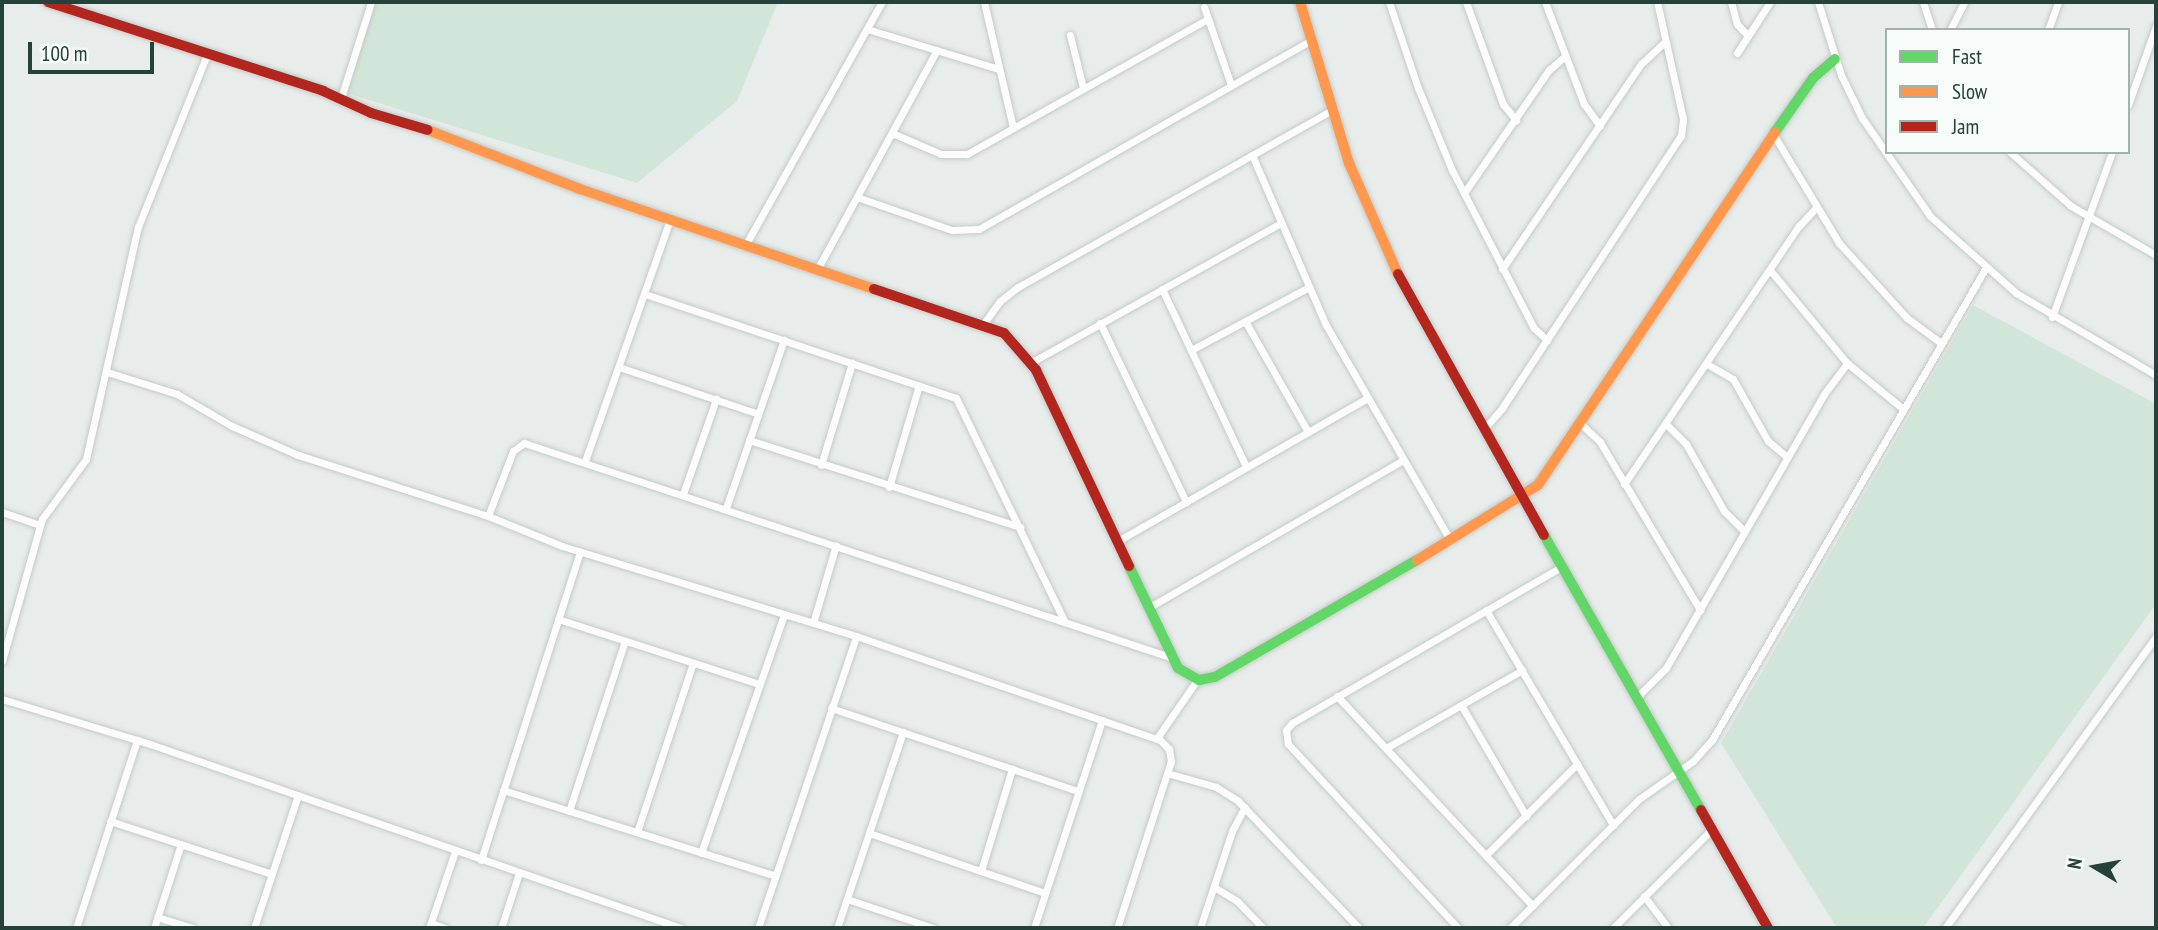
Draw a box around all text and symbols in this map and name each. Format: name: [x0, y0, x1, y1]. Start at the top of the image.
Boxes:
scale bar: [32, 28, 158, 72]
legend: [1885, 28, 2130, 154]
text: 100 m: [41, 40, 87, 67]
text: Fast: [1952, 43, 1982, 70]
text: Slow: [1952, 78, 1987, 105]
text: Jam: [1952, 113, 1979, 140]
north arrow: [2060, 832, 2130, 902]
text: N: [2062, 856, 2087, 870]

